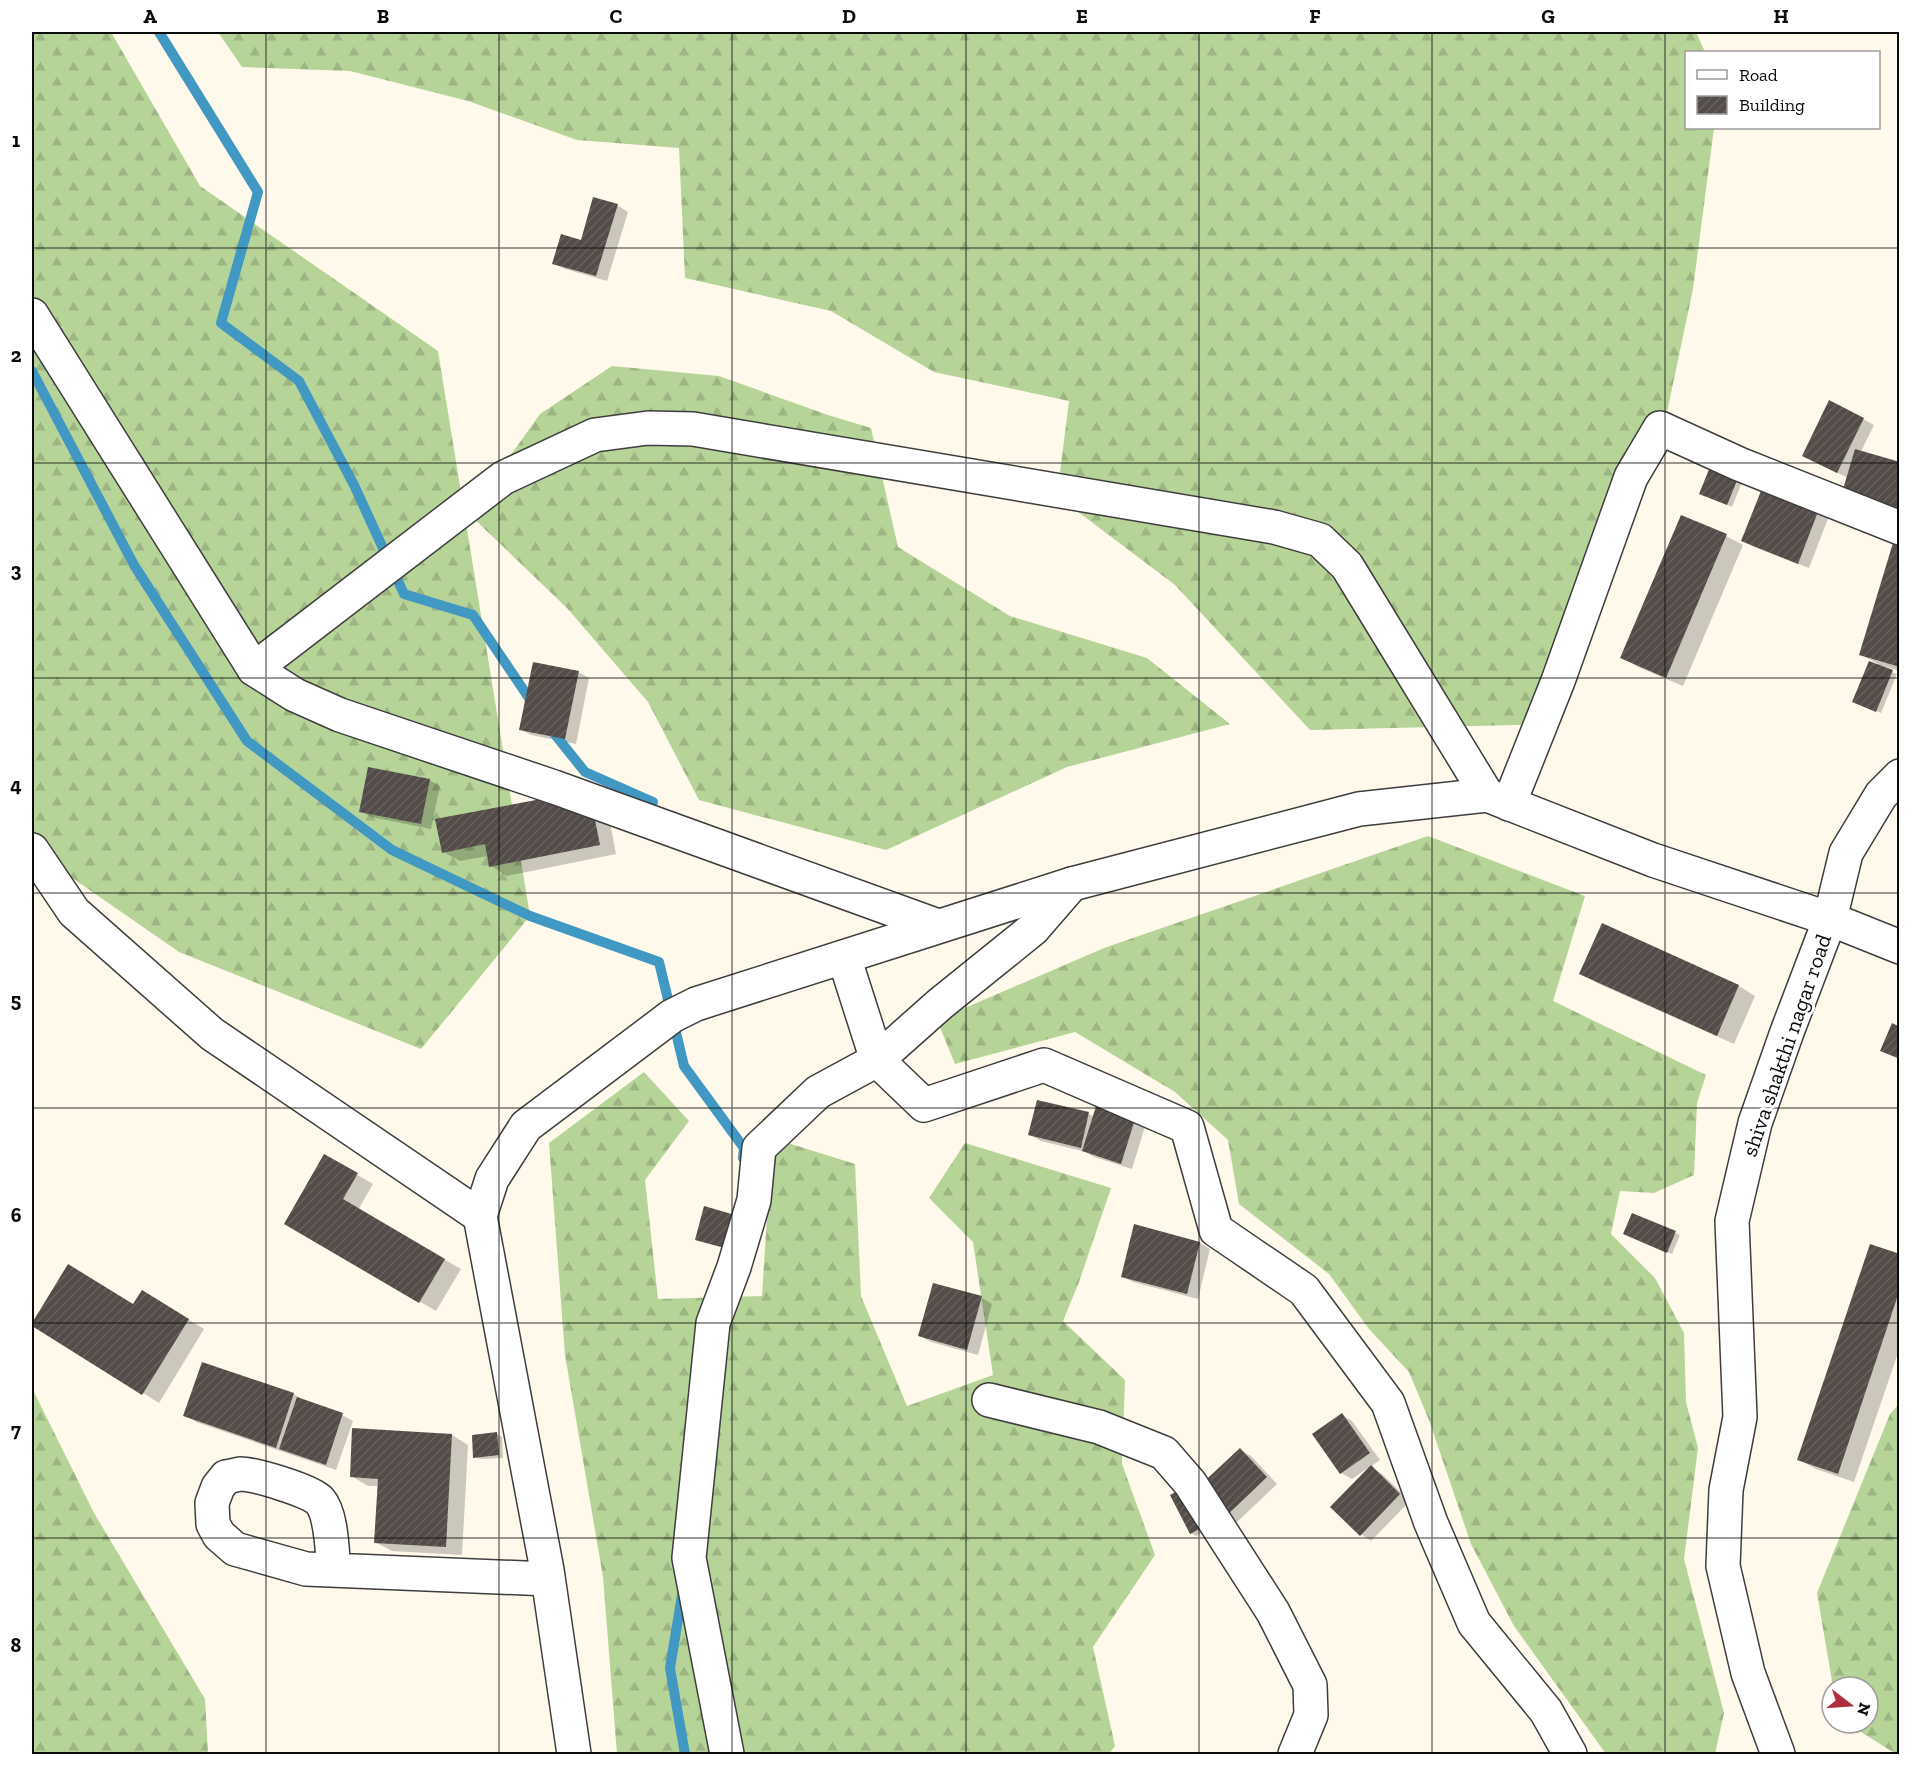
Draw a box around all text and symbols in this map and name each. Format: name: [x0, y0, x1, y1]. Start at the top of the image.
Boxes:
text: A: [143, 4, 157, 28]
text: B: [377, 4, 389, 28]
text: C: [610, 4, 623, 28]
text: D: [842, 4, 856, 28]
text: E: [1076, 4, 1088, 28]
text: F: [1309, 4, 1321, 28]
text: G: [1541, 4, 1555, 28]
text: H: [1773, 4, 1789, 28]
legend: [1685, 51, 1880, 129]
text: Road: [1739, 64, 1778, 86]
text: Building: [1739, 94, 1805, 116]
text: 1: [12, 128, 20, 152]
text: 2: [11, 343, 22, 367]
text: 3: [11, 558, 22, 582]
text: 4: [10, 773, 22, 797]
street label: shiva shakthi nagar road: [1736, 930, 1837, 1160]
text: 5: [11, 988, 21, 1012]
text: 6: [11, 1203, 22, 1227]
text: 7: [11, 1418, 21, 1442]
text: 8: [11, 1633, 22, 1657]
north arrow: [1820, 1675, 1880, 1735]
text: N: [1853, 1701, 1875, 1718]

